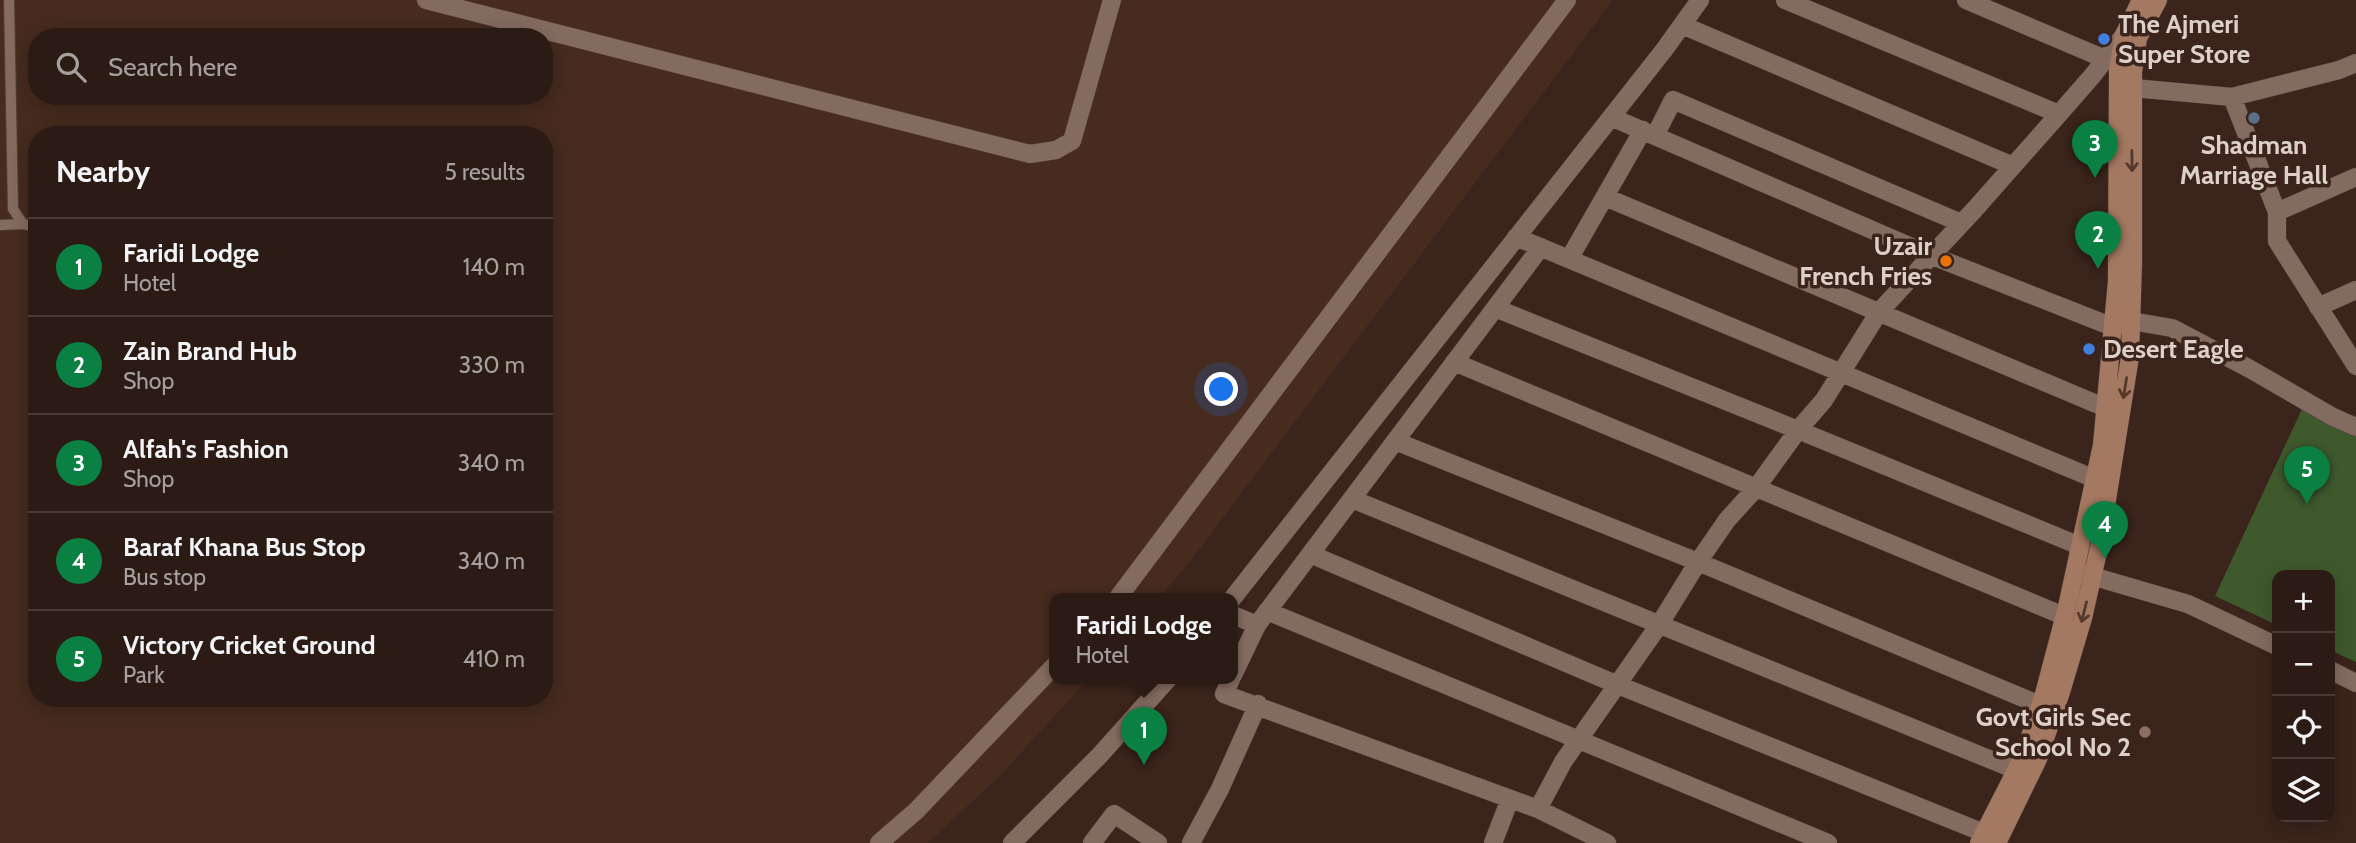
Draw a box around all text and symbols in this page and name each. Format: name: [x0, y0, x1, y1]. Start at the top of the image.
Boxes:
place label: The Ajmeri Super Store: [2118, 8, 2250, 70]
search box: [28, 28, 553, 105]
marker: The Ajmeri Super Store: [2096, 31, 2112, 47]
icon: search: [52, 48, 90, 86]
text: Search here: [108, 51, 237, 83]
marker: Shadman Marriage Hall: [2246, 110, 2262, 126]
pin: 3: [2072, 120, 2118, 178]
place label: Shadman Marriage Hall: [2180, 129, 2328, 191]
one-way arrow: [2125, 149, 2139, 172]
text: Nearby: [56, 153, 150, 190]
text: 5 results: [444, 158, 525, 186]
pin: 2: [2075, 211, 2121, 269]
place label: Uzair French Fries: [1799, 230, 1932, 292]
text: Faridi Lodge: [123, 237, 259, 269]
text: 1: [75, 253, 83, 281]
text: 140 m: [463, 253, 525, 281]
marker: Uzair French Fries: [1938, 253, 1954, 269]
text: Hotel: [123, 269, 176, 297]
place label: Desert Eagle: [2103, 333, 2244, 365]
text: Zain Brand Hub: [123, 335, 297, 367]
marker: Desert Eagle: [2081, 341, 2097, 357]
text: 2: [73, 351, 85, 379]
text: 330 m: [459, 351, 525, 379]
text: Shop: [123, 367, 174, 395]
your location: [1204, 372, 1238, 406]
one-way arrow: [2118, 376, 2131, 399]
text: Alfah's Fashion: [123, 433, 289, 465]
pin: 5: [2284, 446, 2330, 504]
text: 3: [73, 449, 85, 477]
text: 340 m: [458, 449, 525, 477]
text: Shop: [123, 465, 174, 493]
pin: 4: [2082, 501, 2128, 559]
text: Baraf Khana Bus Stop: [123, 531, 366, 563]
text: 4: [72, 547, 86, 575]
text: 340 m: [458, 547, 525, 575]
text: Bus stop: [123, 563, 206, 591]
map controls: [2272, 570, 2335, 822]
button: +: [2272, 570, 2335, 633]
popup: [1049, 593, 1238, 684]
one-way arrow: [2077, 600, 2090, 623]
text: Faridi Lodge: [1075, 609, 1212, 641]
text: Victory Cricket Ground: [123, 629, 376, 661]
button: −: [2272, 633, 2335, 696]
text: Hotel: [1075, 641, 1129, 669]
text: 5: [73, 645, 85, 673]
text: 410 m: [463, 645, 525, 673]
text: Park: [123, 661, 164, 689]
button: locate: [2272, 696, 2335, 759]
place label: Govt Girls Sec School No 2: [1976, 701, 2131, 763]
pin: 1: [1121, 707, 1167, 765]
marker: Govt Girls Sec School No 2: [2137, 724, 2153, 740]
button: layers: [2272, 759, 2335, 822]

